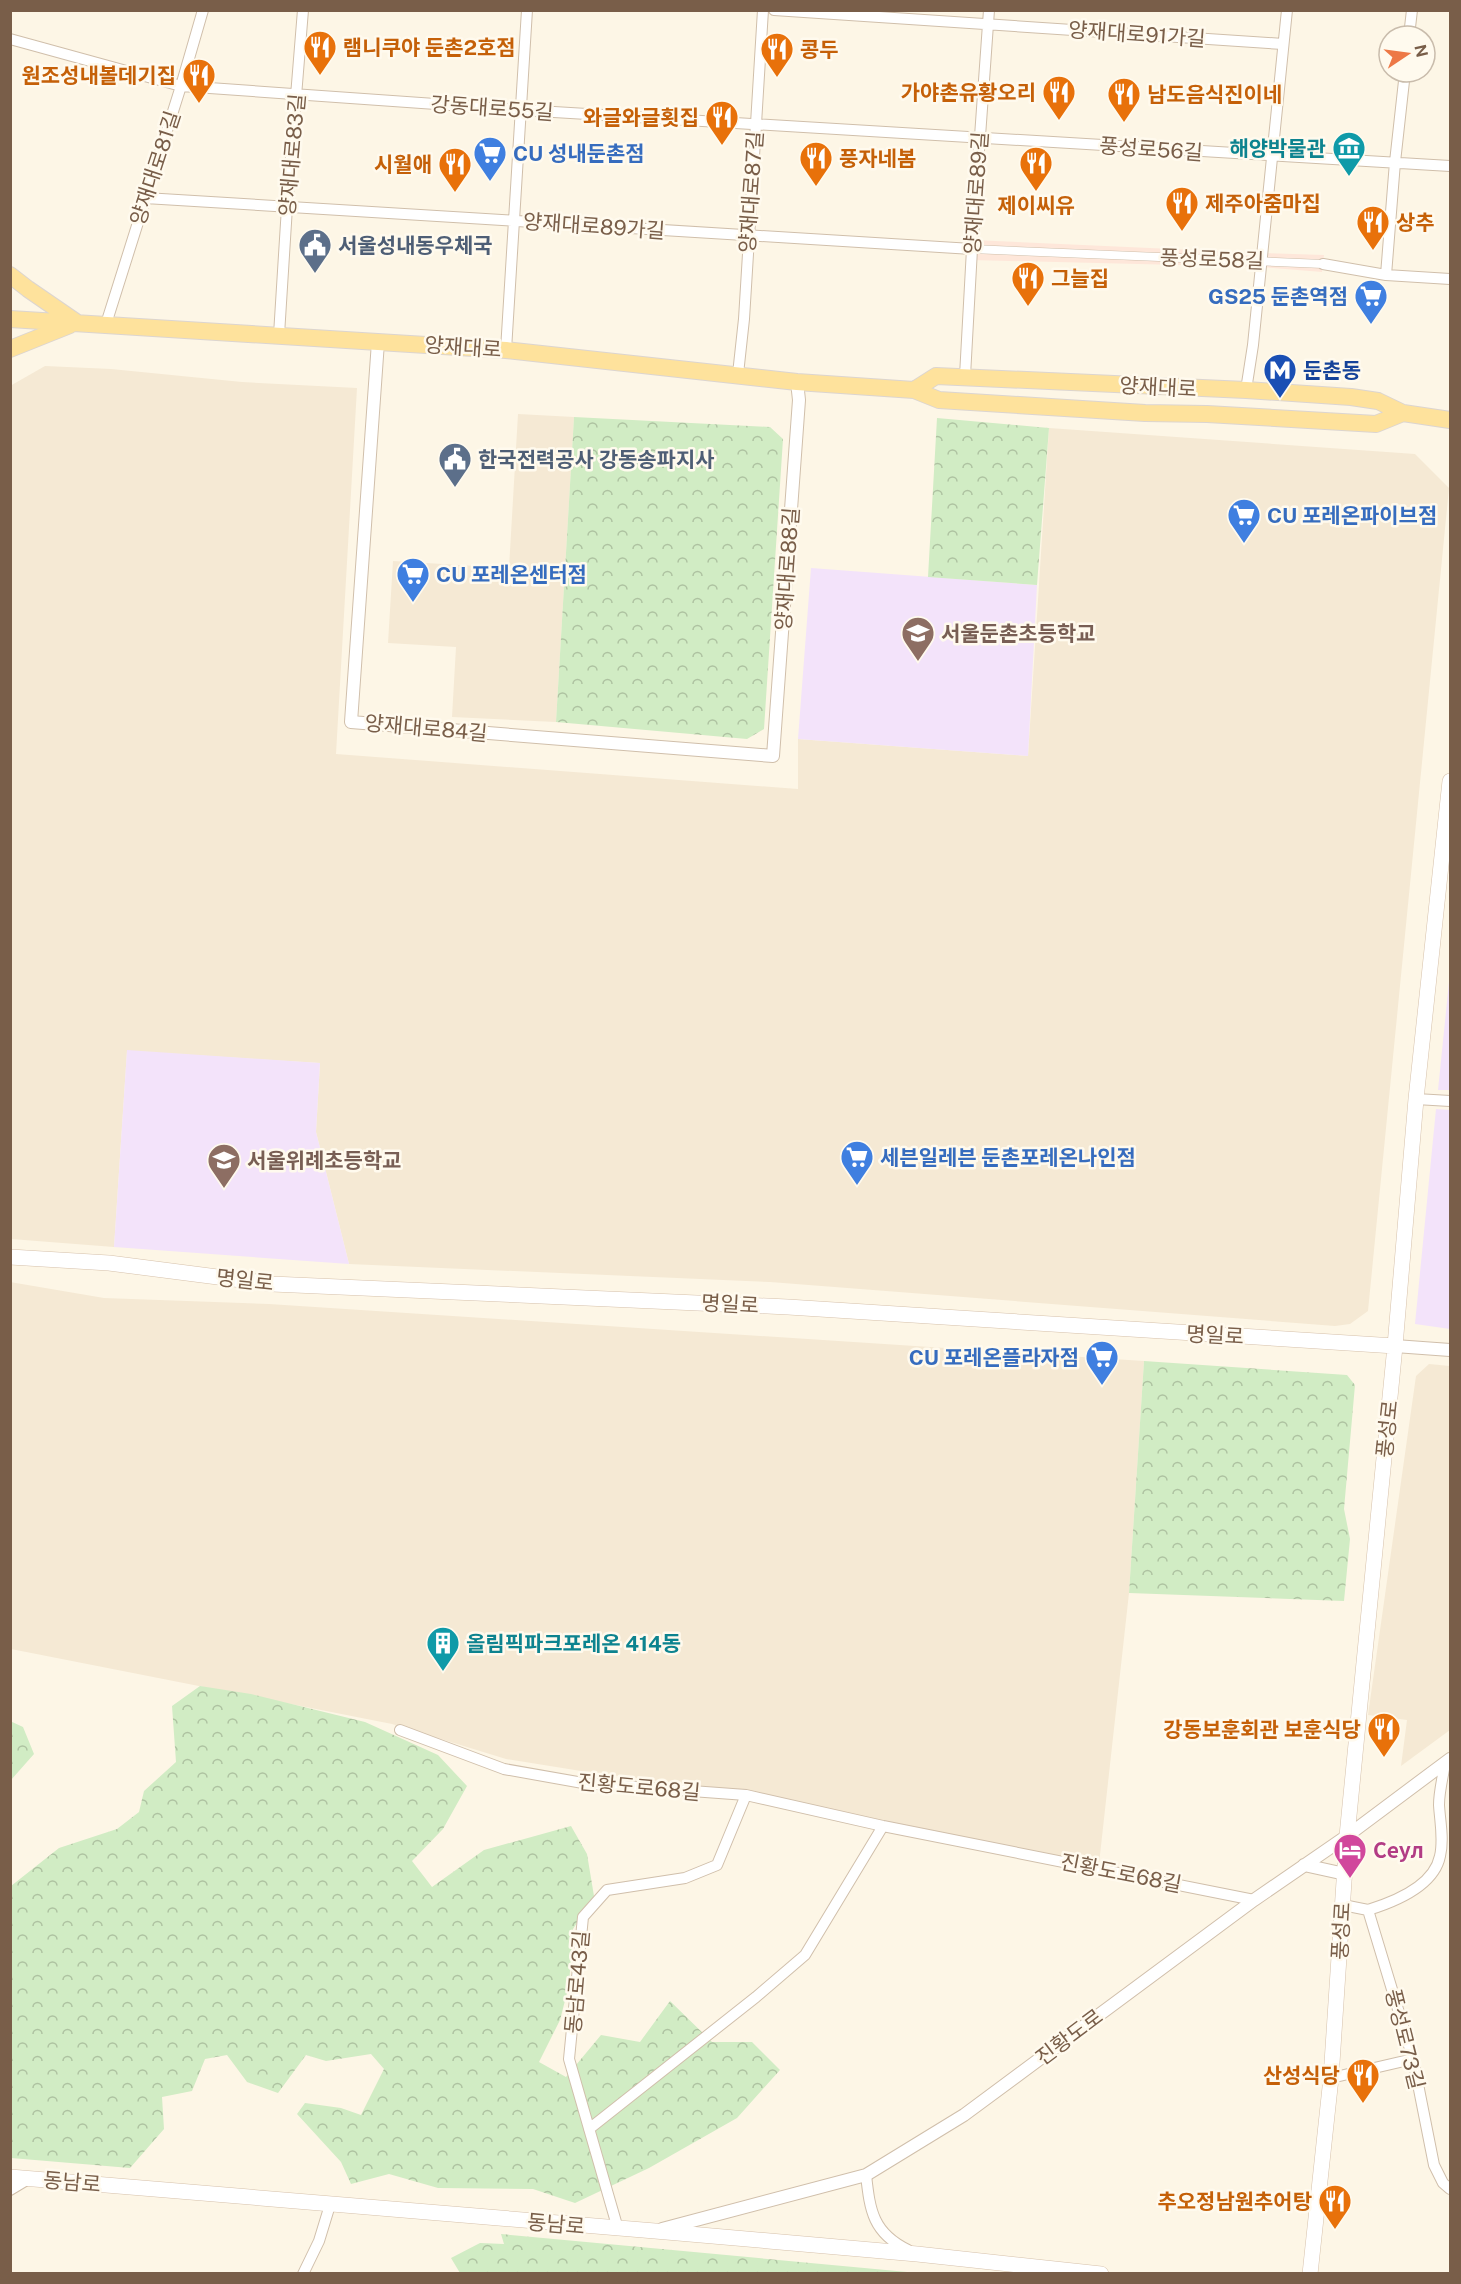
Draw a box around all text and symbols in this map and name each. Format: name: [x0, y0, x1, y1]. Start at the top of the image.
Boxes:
street label: 양재대로91가길: [1067, 17, 1207, 51]
north arrow: [1377, 24, 1437, 84]
restaurant icon: 램니쿠야 둔촌2호점: [302, 29, 338, 76]
restaurant icon: 콩두: [759, 31, 795, 78]
place label: 램니쿠야 둔촌2호점: [343, 35, 516, 60]
place label: 콩두: [800, 37, 839, 62]
text: N: [1410, 43, 1432, 59]
restaurant icon: 원조성내볼데기집: [181, 57, 217, 104]
place label: 원조성내볼데기집: [21, 63, 176, 88]
restaurant icon: 가야촌유황오리: [1041, 74, 1077, 121]
restaurant icon: 남도음식진이네: [1106, 76, 1142, 123]
place label: 가야촌유황오리: [901, 80, 1036, 105]
place label: 남도음식진이네: [1147, 82, 1282, 107]
street label: 강동대로55길: [430, 91, 554, 125]
street label: 양재대로83길: [274, 92, 310, 218]
restaurant icon: 와글와글횟집: [704, 99, 740, 146]
place label: 와글와글횟집: [583, 105, 699, 130]
street label: 양재대로81길: [125, 108, 185, 228]
street label: 양재대로87길: [734, 130, 768, 254]
museum icon: 해양박물관: [1331, 130, 1367, 177]
street label: 양재대로89길: [959, 131, 993, 255]
street label: 풍성로56길: [1098, 133, 1204, 165]
supermarket icon: CU 성내둔촌점: [472, 135, 508, 182]
place label: 해양박물관: [1229, 136, 1326, 161]
restaurant icon: 풍자네봄: [798, 140, 834, 187]
place label: CU 성내둔촌점: [513, 141, 645, 166]
restaurant icon: 제이씨유: [1018, 145, 1054, 192]
restaurant icon: 시월애: [437, 146, 473, 193]
place label: 풍자네봄: [839, 146, 916, 171]
place label: 시월애: [374, 152, 432, 177]
restaurant icon: 제주아줌마집: [1164, 185, 1200, 232]
place label: 제주아줌마집: [1205, 191, 1321, 216]
place label: 제이씨유: [997, 193, 1075, 218]
restaurant icon: 상추: [1355, 204, 1391, 251]
street label: 양재대로89가길: [522, 209, 666, 243]
place label: 상추: [1396, 210, 1435, 235]
public building icon: 서울성내동우체국: [297, 227, 333, 274]
place label: 서울성내동우체국: [338, 233, 493, 258]
street label: 풍성로58길: [1159, 245, 1265, 273]
restaurant icon: 그늘집: [1010, 260, 1046, 307]
place label: 그늘집: [1051, 266, 1109, 291]
supermarket icon: GS25 둔촌역점: [1353, 278, 1389, 325]
place label: GS25 둔촌역점: [1208, 284, 1348, 309]
street label: 양재대로: [424, 332, 502, 362]
metro station icon: 둔촌동: [1262, 352, 1298, 399]
place label: 둔촌동: [1303, 358, 1361, 383]
street label: 양재대로: [1119, 372, 1197, 402]
public building icon: 한국전력공사 강동송파지사: [437, 441, 473, 488]
place label: 한국전력공사 강동송파지사: [478, 447, 715, 472]
supermarket icon: CU 포레온파이브점: [1226, 497, 1262, 544]
place label: CU 포레온파이브점: [1267, 503, 1437, 528]
street label: 양재대로88길: [770, 506, 804, 632]
supermarket icon: CU 포레온센터점: [395, 556, 431, 603]
place label: CU 포레온센터점: [436, 562, 587, 587]
school or university icon: 서울둔촌초등학교: [900, 615, 936, 662]
place label: 서울둔촌초등학교: [941, 621, 1096, 646]
street label: 양재대로84길: [363, 710, 489, 746]
supermarket icon: 세븐일레븐 둔촌포레온나인점: [839, 1139, 875, 1186]
school or university icon: 서울위례초등학교: [206, 1142, 242, 1189]
place label: 세븐일레븐 둔촌포레온나인점: [880, 1145, 1136, 1170]
place label: 서울위례초등학교: [247, 1148, 402, 1173]
street label: 명일로: [215, 1265, 275, 1295]
street label: 명일로: [700, 1290, 760, 1318]
street label: 명일로: [1185, 1321, 1245, 1349]
supermarket icon: CU 포레온플라자점: [1084, 1339, 1120, 1386]
place label: CU 포레온플라자점: [909, 1345, 1079, 1370]
street label: 풍성로: [1372, 1399, 1402, 1459]
building icon: 올림픽파크포레온 414동: [425, 1625, 461, 1672]
place label: 올림픽파크포레온 414동: [466, 1631, 681, 1656]
restaurant icon: 강동보훈회관 보훈식당: [1366, 1711, 1402, 1758]
place label: 강동보훈회관 보훈식당: [1163, 1717, 1361, 1742]
street label: 진황도로68길: [577, 1769, 701, 1805]
hotel icon: Сеул: [1332, 1832, 1368, 1879]
place label: Сеул: [1373, 1838, 1424, 1863]
street label: 진황도로68길: [1058, 1849, 1184, 1897]
street label: 풍성로: [1327, 1901, 1355, 1961]
street label: 동남로43길: [560, 1929, 594, 2035]
street label: 풍성로73길: [1380, 1986, 1430, 2092]
street label: 진황도로: [1031, 2004, 1107, 2070]
restaurant icon: 산성식당: [1345, 2057, 1381, 2104]
place label: 산성식당: [1263, 2063, 1340, 2088]
street label: 동남로: [42, 2167, 102, 2197]
restaurant icon: 추오정남원추어탕: [1317, 2183, 1353, 2230]
place label: 추오정남원추어탕: [1157, 2189, 1312, 2214]
street label: 동남로: [526, 2209, 586, 2239]

